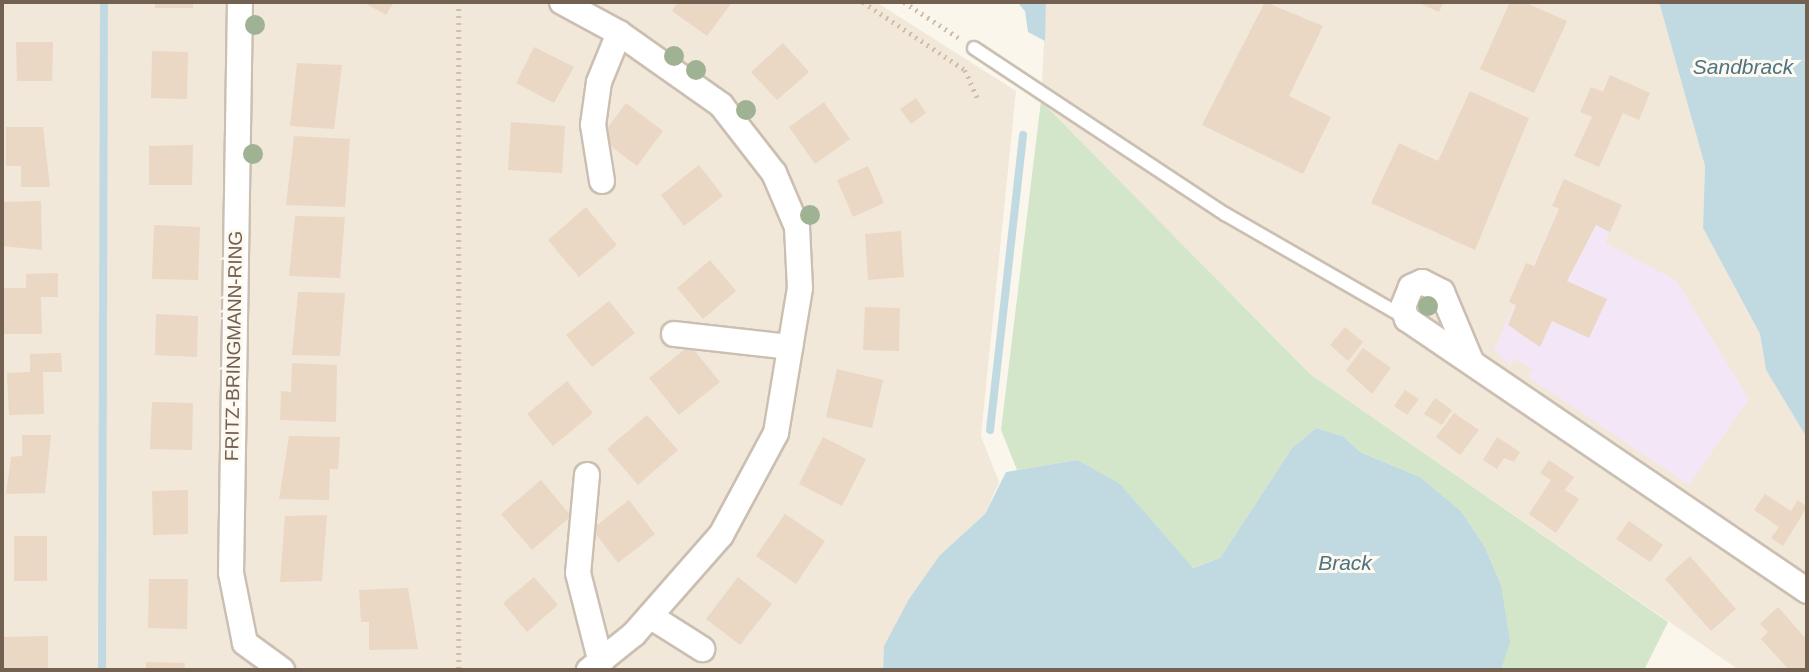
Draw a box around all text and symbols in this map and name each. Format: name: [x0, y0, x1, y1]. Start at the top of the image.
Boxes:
water label: Sandbrack: [1693, 54, 1793, 80]
street label: FRITZ-BRINGMANN-RING: [221, 231, 247, 461]
water label: Brack: [1318, 550, 1372, 576]

